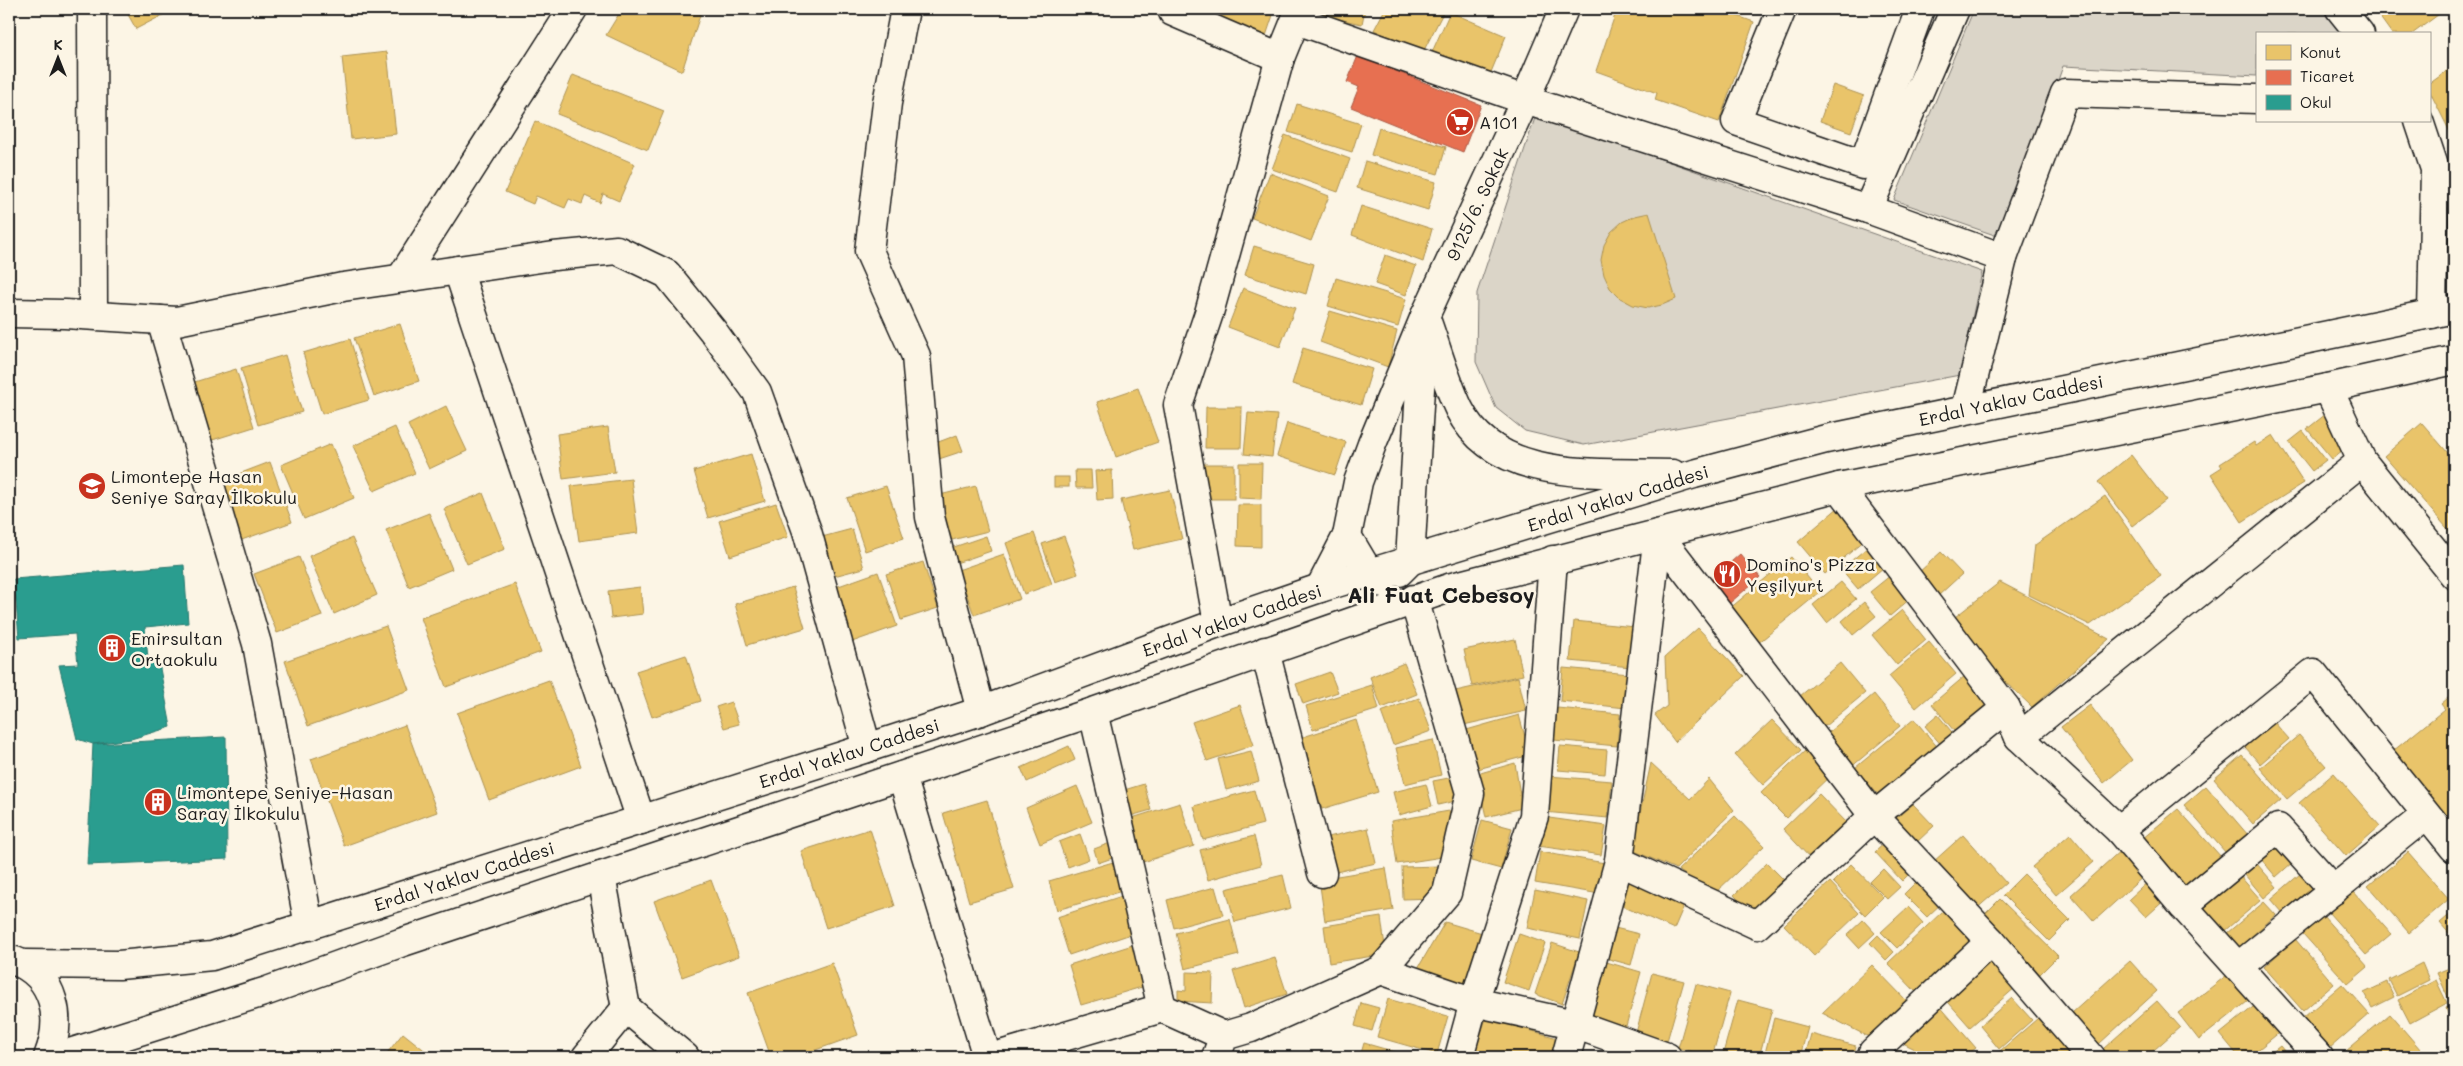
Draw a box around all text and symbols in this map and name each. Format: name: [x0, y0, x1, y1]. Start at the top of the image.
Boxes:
north arrow: [32, 32, 82, 82]
legend: [2256, 32, 2430, 122]
text: K: [53, 35, 63, 54]
text: Konut: [2300, 42, 2341, 62]
text: Ticaret: [2300, 66, 2355, 86]
text: Okul: [2300, 92, 2332, 112]
supermarket icon: A101: [1445, 107, 1475, 137]
place label: A101: [1479, 110, 1519, 134]
street label: 9125/6. Sokak: [1440, 144, 1514, 264]
street label: Erdal Yaklav Caddesi: [1916, 369, 2106, 431]
street label: Erdal Yaklav Caddesi: [1525, 459, 1711, 537]
place label: Limontepe Hasan Seniye Saray İlkokulu: [111, 464, 297, 509]
school or university icon: Limontepe Hasan Seniye Saray İlkokulu: [77, 471, 107, 501]
place label: Domino's Pizza Yeşilyurt: [1746, 552, 1876, 597]
restaurant icon: Domino's Pizza Yeşilyurt: [1712, 559, 1742, 589]
street label: Erdal Yaklav Caddesi: [1139, 578, 1325, 662]
district label: Ali Fuat Cebesoy: [1347, 580, 1535, 609]
place label: Emirsultan Ortaokulu: [131, 626, 222, 671]
building icon: Emirsultan Ortaokulu: [97, 633, 127, 663]
street label: Erdal Yaklav Caddesi: [756, 713, 942, 793]
place label: Limontepe Seniye-Hasan Saray İlkokulu: [177, 780, 393, 825]
building icon: Limontepe Seniye-Hasan Saray İlkokulu: [143, 787, 173, 817]
street label: Erdal Yaklav Caddesi: [371, 836, 557, 916]

